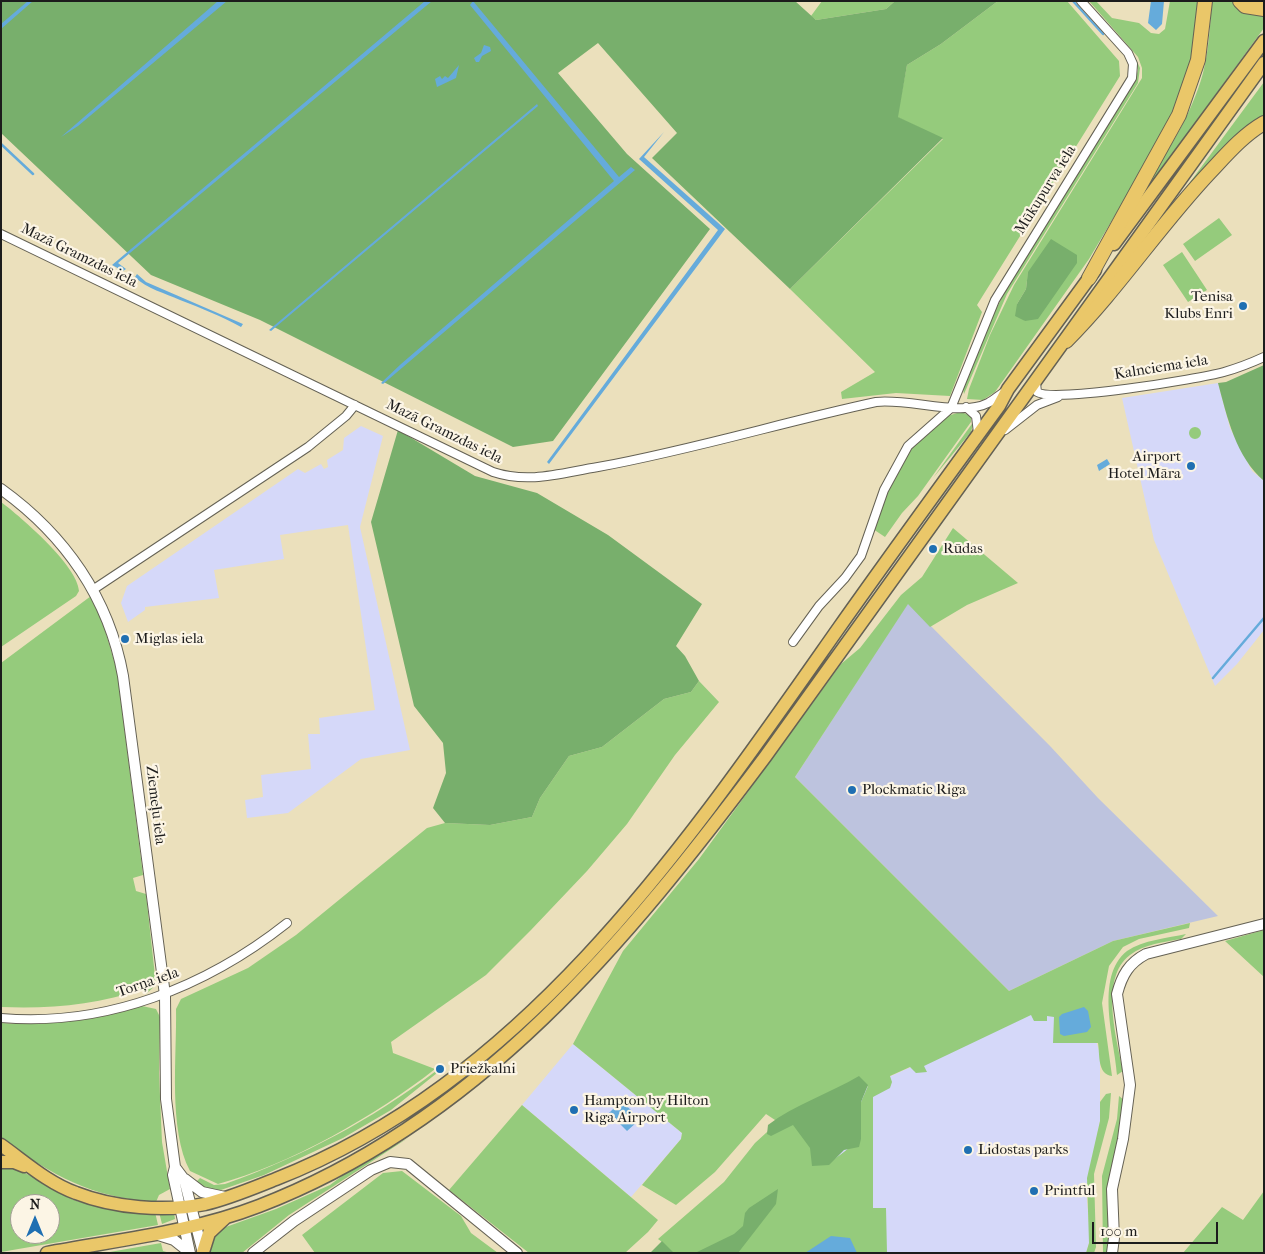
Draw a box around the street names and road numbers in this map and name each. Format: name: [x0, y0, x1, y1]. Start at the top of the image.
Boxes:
street label: Mūkupurva iela: [1011, 142, 1081, 238]
street label: Mazā Gramzdas iela: [18, 220, 140, 292]
street label: Kalnciema iela: [1113, 352, 1209, 384]
street label: Mazā Gramzdas iela: [383, 396, 505, 468]
street label: Ziemeļu iela: [141, 764, 169, 846]
street label: Torņa iela: [115, 964, 181, 1002]

